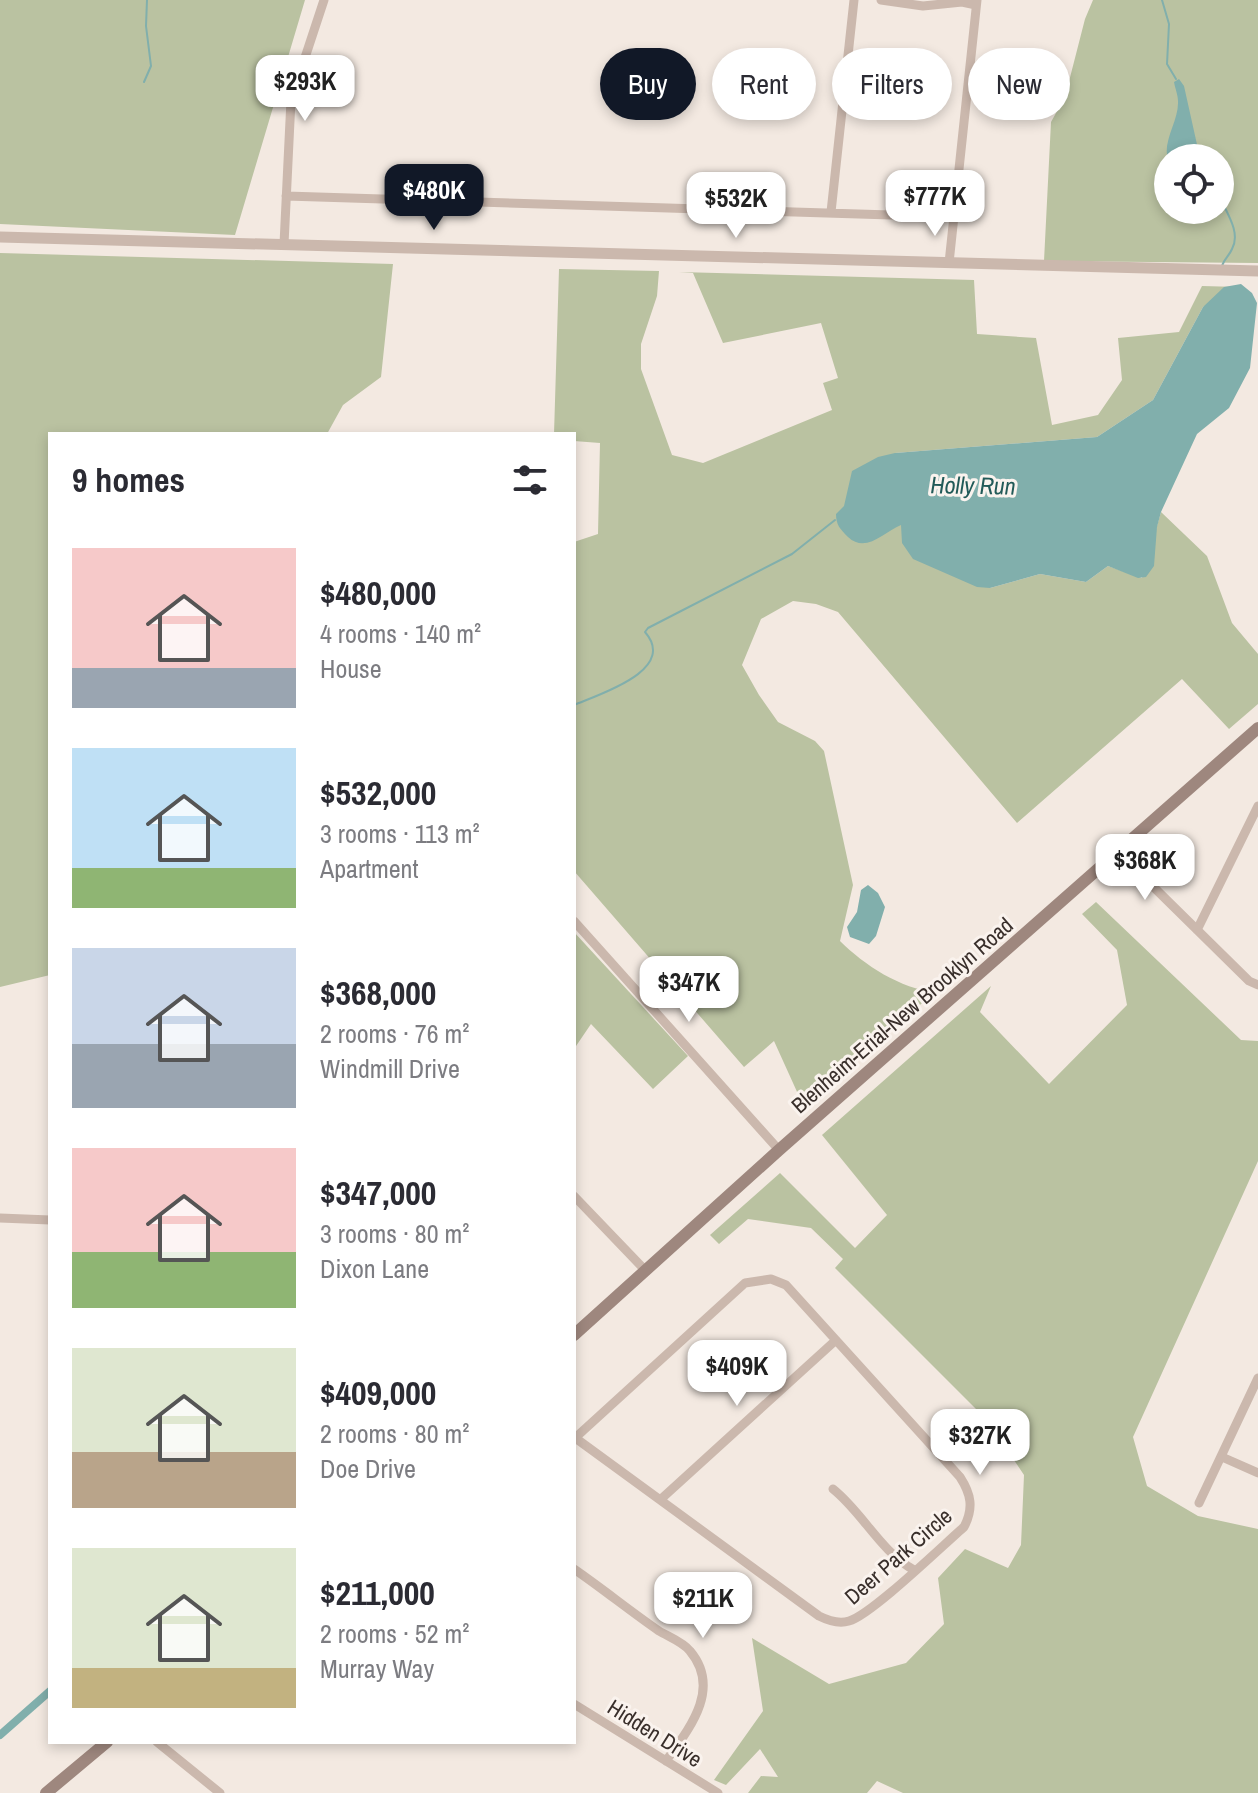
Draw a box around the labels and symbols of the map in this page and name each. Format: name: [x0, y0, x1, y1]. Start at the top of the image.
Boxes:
pin: $293K: [249, 55, 361, 123]
pin: $480K: [378, 164, 490, 232]
pin: $777K: [879, 170, 991, 238]
pin: $532K: [680, 172, 792, 240]
water label: Holly Run: [930, 468, 1016, 502]
pin: $368K: [1089, 834, 1201, 902]
street label: Blenheim-Erial-New Brooklyn Road: [785, 910, 1019, 1120]
pin: $347K: [633, 956, 745, 1024]
pin: $409K: [681, 1340, 793, 1408]
pin: $327K: [924, 1409, 1036, 1477]
street label: Deer Park Circle: [838, 1501, 958, 1611]
pin: $211K: [647, 1572, 759, 1640]
street label: Hidden Drive: [602, 1692, 708, 1774]

